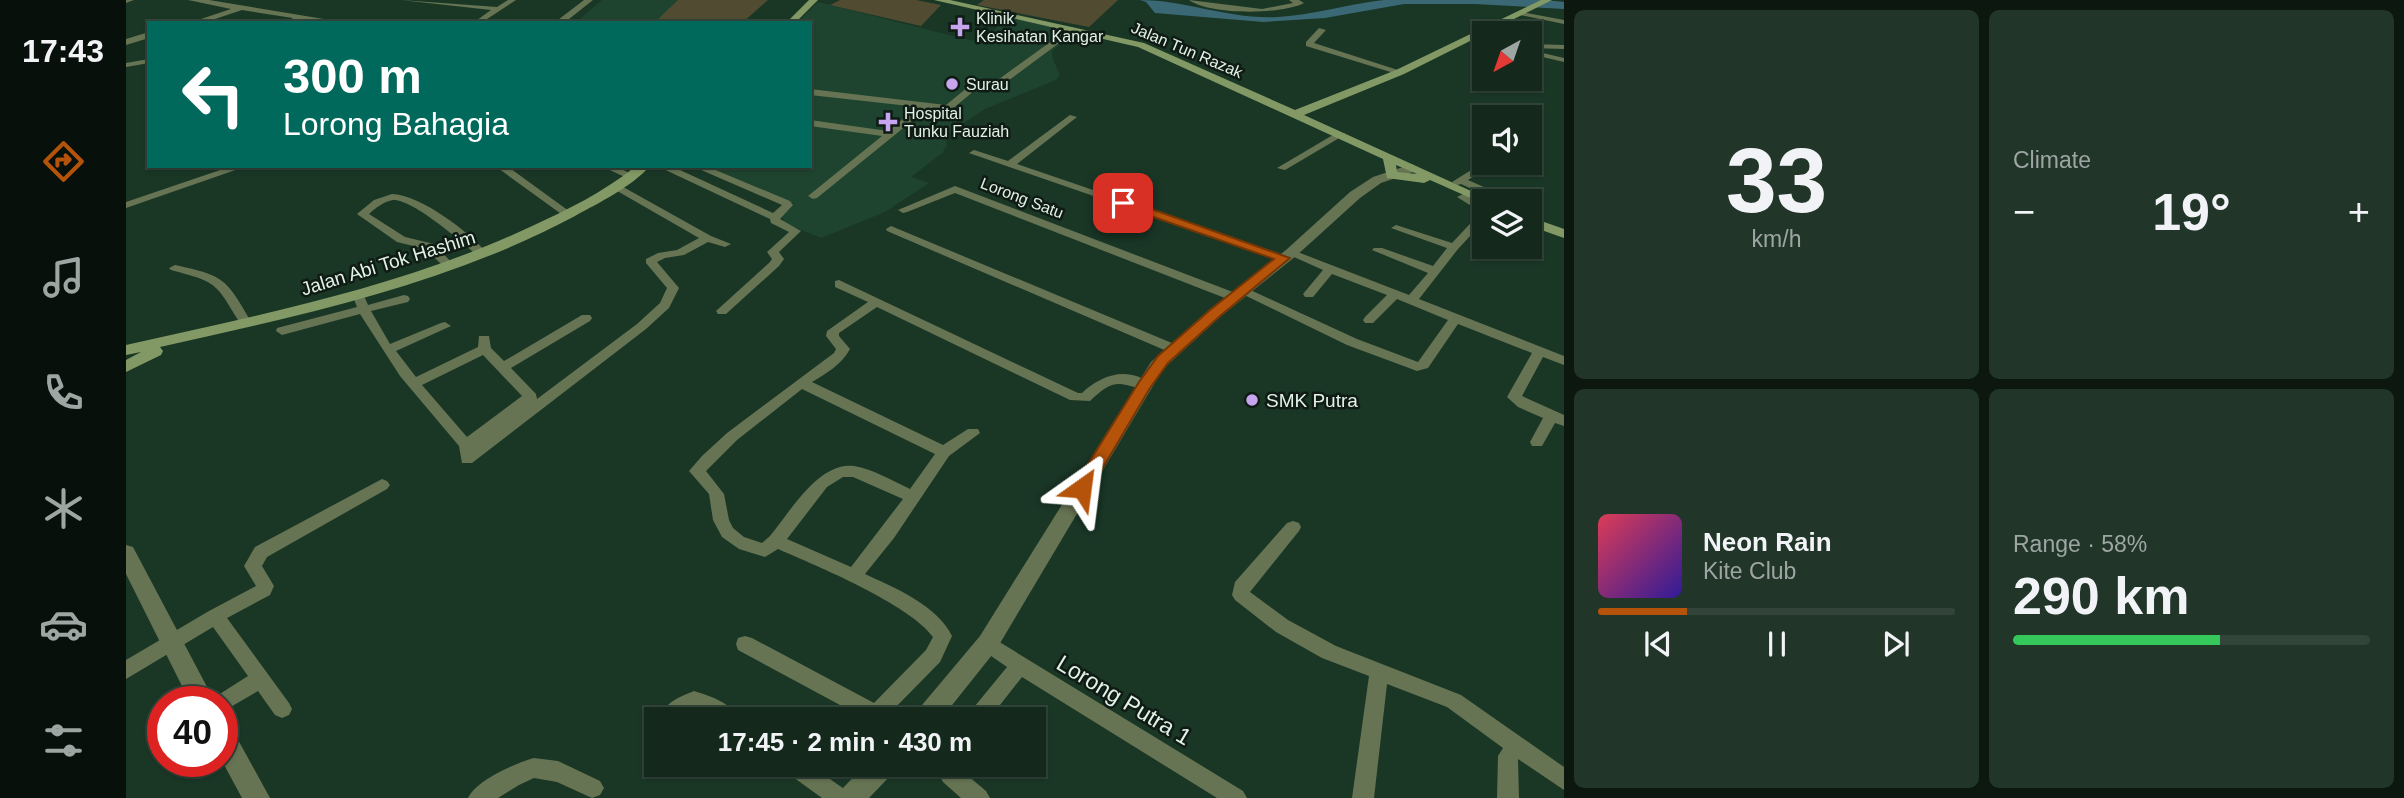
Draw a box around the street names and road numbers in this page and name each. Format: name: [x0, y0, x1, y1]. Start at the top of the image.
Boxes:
street label: Jalan Tun Razak: [1129, 19, 1246, 81]
street label: Lorong Satu: [978, 174, 1066, 222]
street label: Jalan Abi Tok Hashim: [298, 226, 478, 300]
street label: Lorong Putra 1: [1052, 650, 1196, 750]

